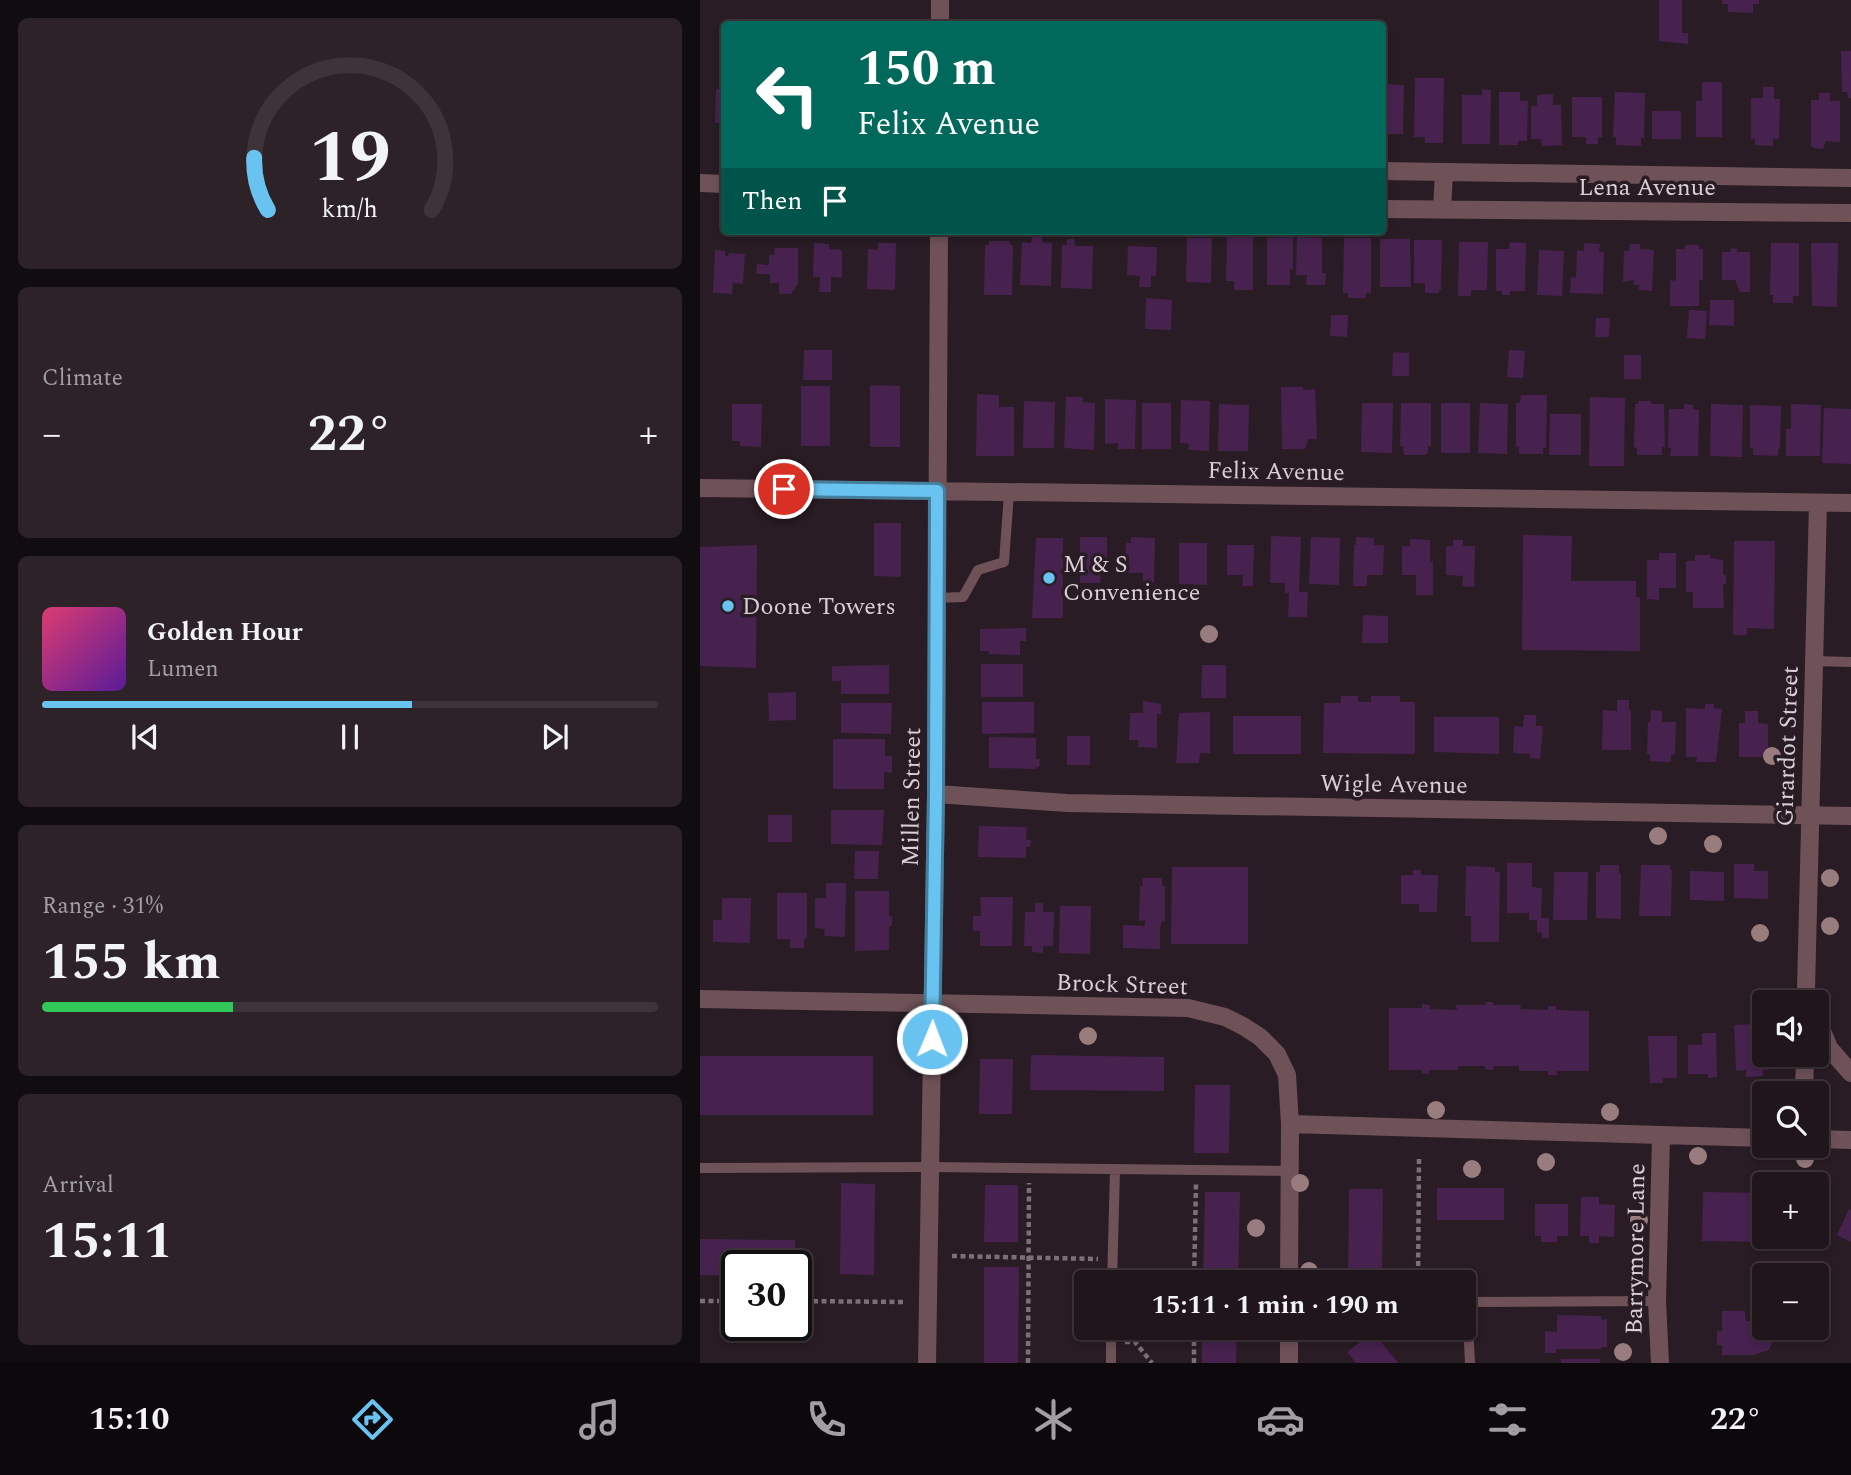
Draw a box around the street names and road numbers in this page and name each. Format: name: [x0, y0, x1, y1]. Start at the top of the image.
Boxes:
street label: Lena Avenue: [1578, 170, 1716, 206]
street label: Felix Avenue: [1207, 453, 1345, 491]
street label: Girardot Street: [1767, 665, 1809, 827]
street label: Millen Street: [893, 727, 931, 867]
street label: Wigle Avenue: [1320, 766, 1468, 804]
street label: Brock Street: [1055, 965, 1189, 1005]
street label: Barrymore Lane: [1617, 1163, 1655, 1335]

